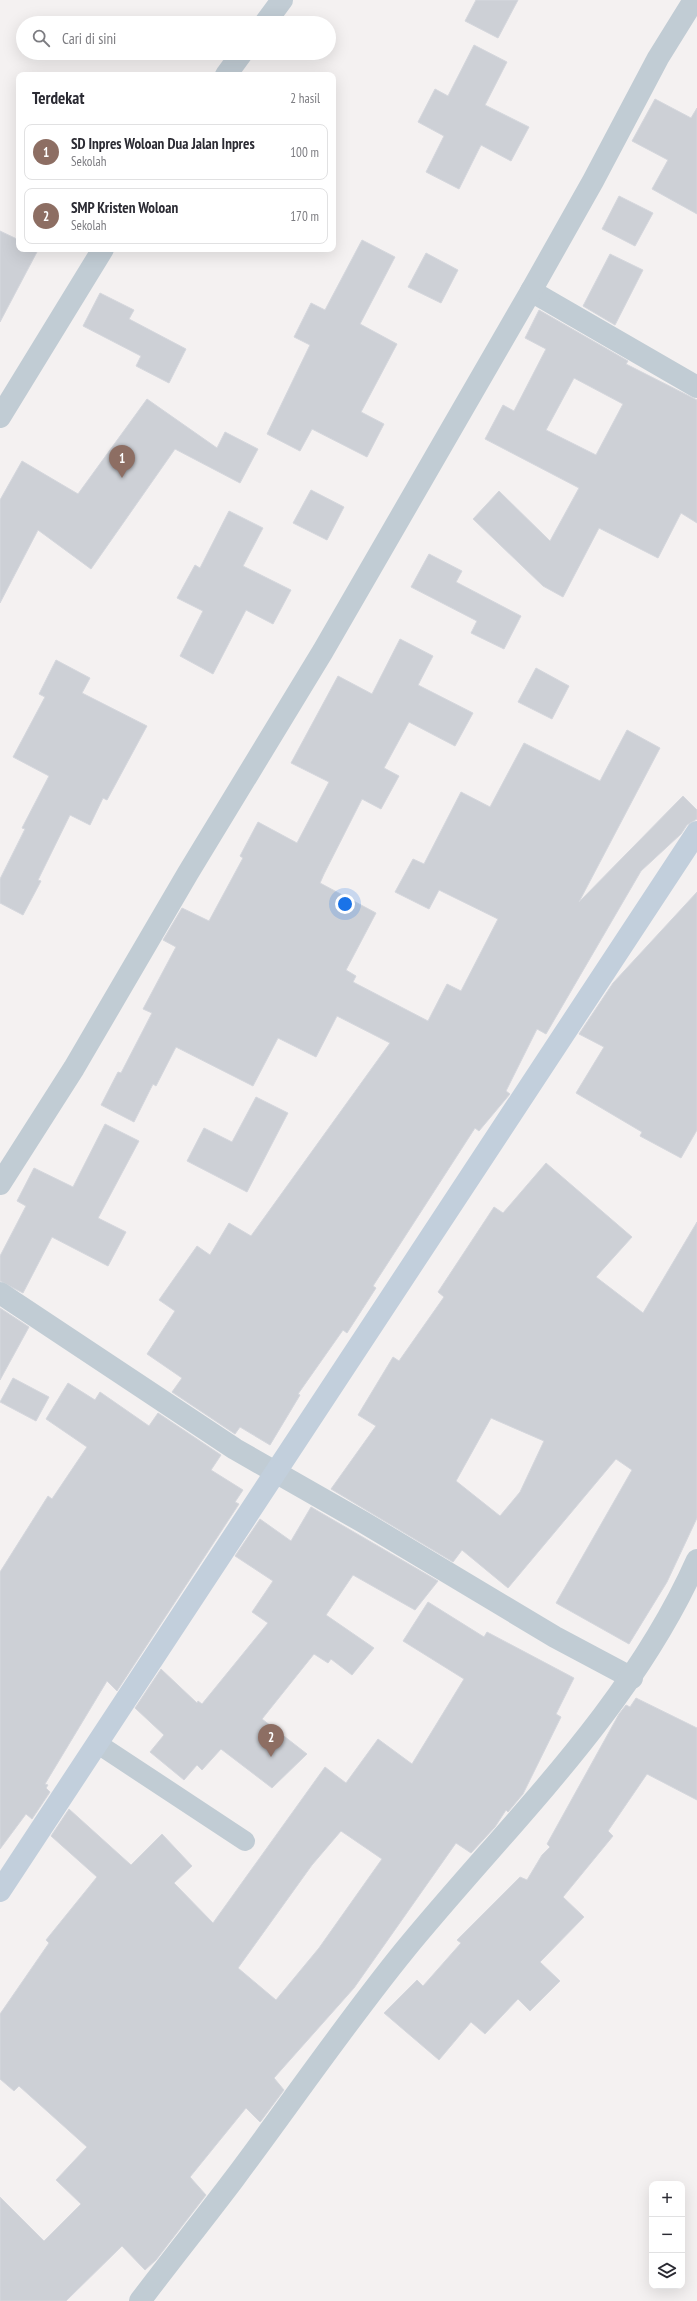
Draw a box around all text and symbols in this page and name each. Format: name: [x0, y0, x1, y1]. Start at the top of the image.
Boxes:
search box: [16, 16, 336, 60]
icon: search: [30, 27, 52, 49]
text: Cari di sini: [62, 29, 116, 48]
text: Terdekat: [32, 87, 84, 109]
text: 2 hasil: [290, 90, 320, 107]
text: SD Inpres Woloan Dua Jalan Inpres: [71, 134, 255, 153]
text: 1: [43, 144, 49, 161]
text: 100 m: [290, 144, 319, 161]
text: Sekolah: [71, 153, 106, 170]
text: SMP Kristen Woloan: [71, 198, 178, 217]
text: 2: [43, 208, 49, 225]
text: 170 m: [290, 208, 319, 225]
text: Sekolah: [71, 217, 106, 234]
pin: 1: [109, 445, 135, 478]
your location: [335, 894, 355, 914]
pin: 2: [258, 1724, 284, 1757]
map controls: [649, 2181, 685, 2289]
button: +: [649, 2181, 685, 2217]
button: −: [649, 2217, 685, 2253]
button: layers: [649, 2253, 685, 2289]

